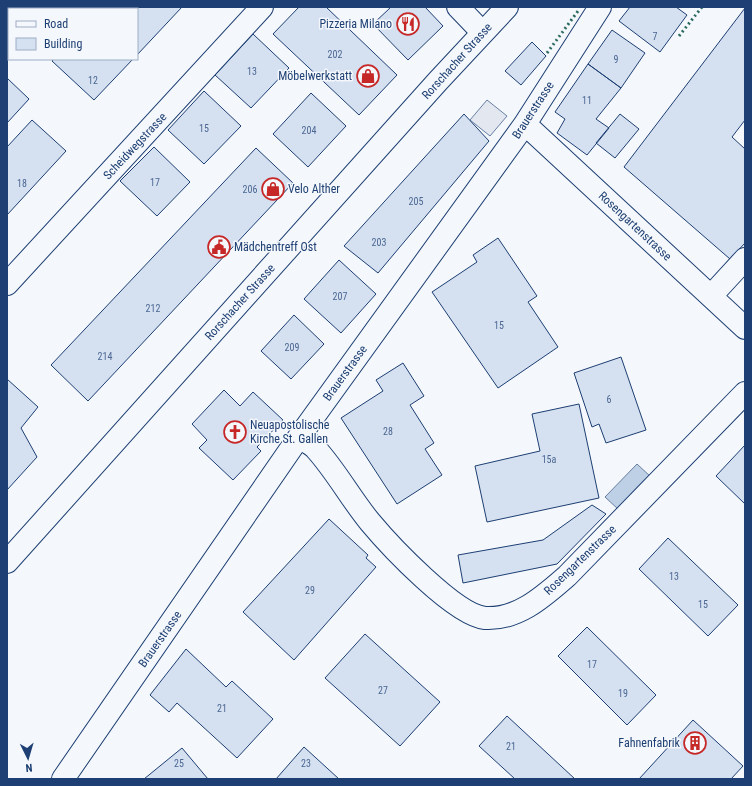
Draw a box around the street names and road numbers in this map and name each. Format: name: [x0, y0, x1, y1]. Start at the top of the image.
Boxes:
street label: Rorschacher Strasse: [419, 20, 495, 102]
street label: Brauerstrasse: [509, 78, 557, 141]
street label: Scheidwegstrasse: [101, 110, 170, 182]
street label: Rosengartenstrasse: [596, 189, 675, 264]
street label: Rorschacher Strasse: [202, 261, 278, 343]
street label: Brauerstrasse: [320, 342, 370, 404]
street label: Rosengartenstrasse: [541, 522, 619, 598]
street label: Brauerstrasse: [135, 608, 185, 670]

